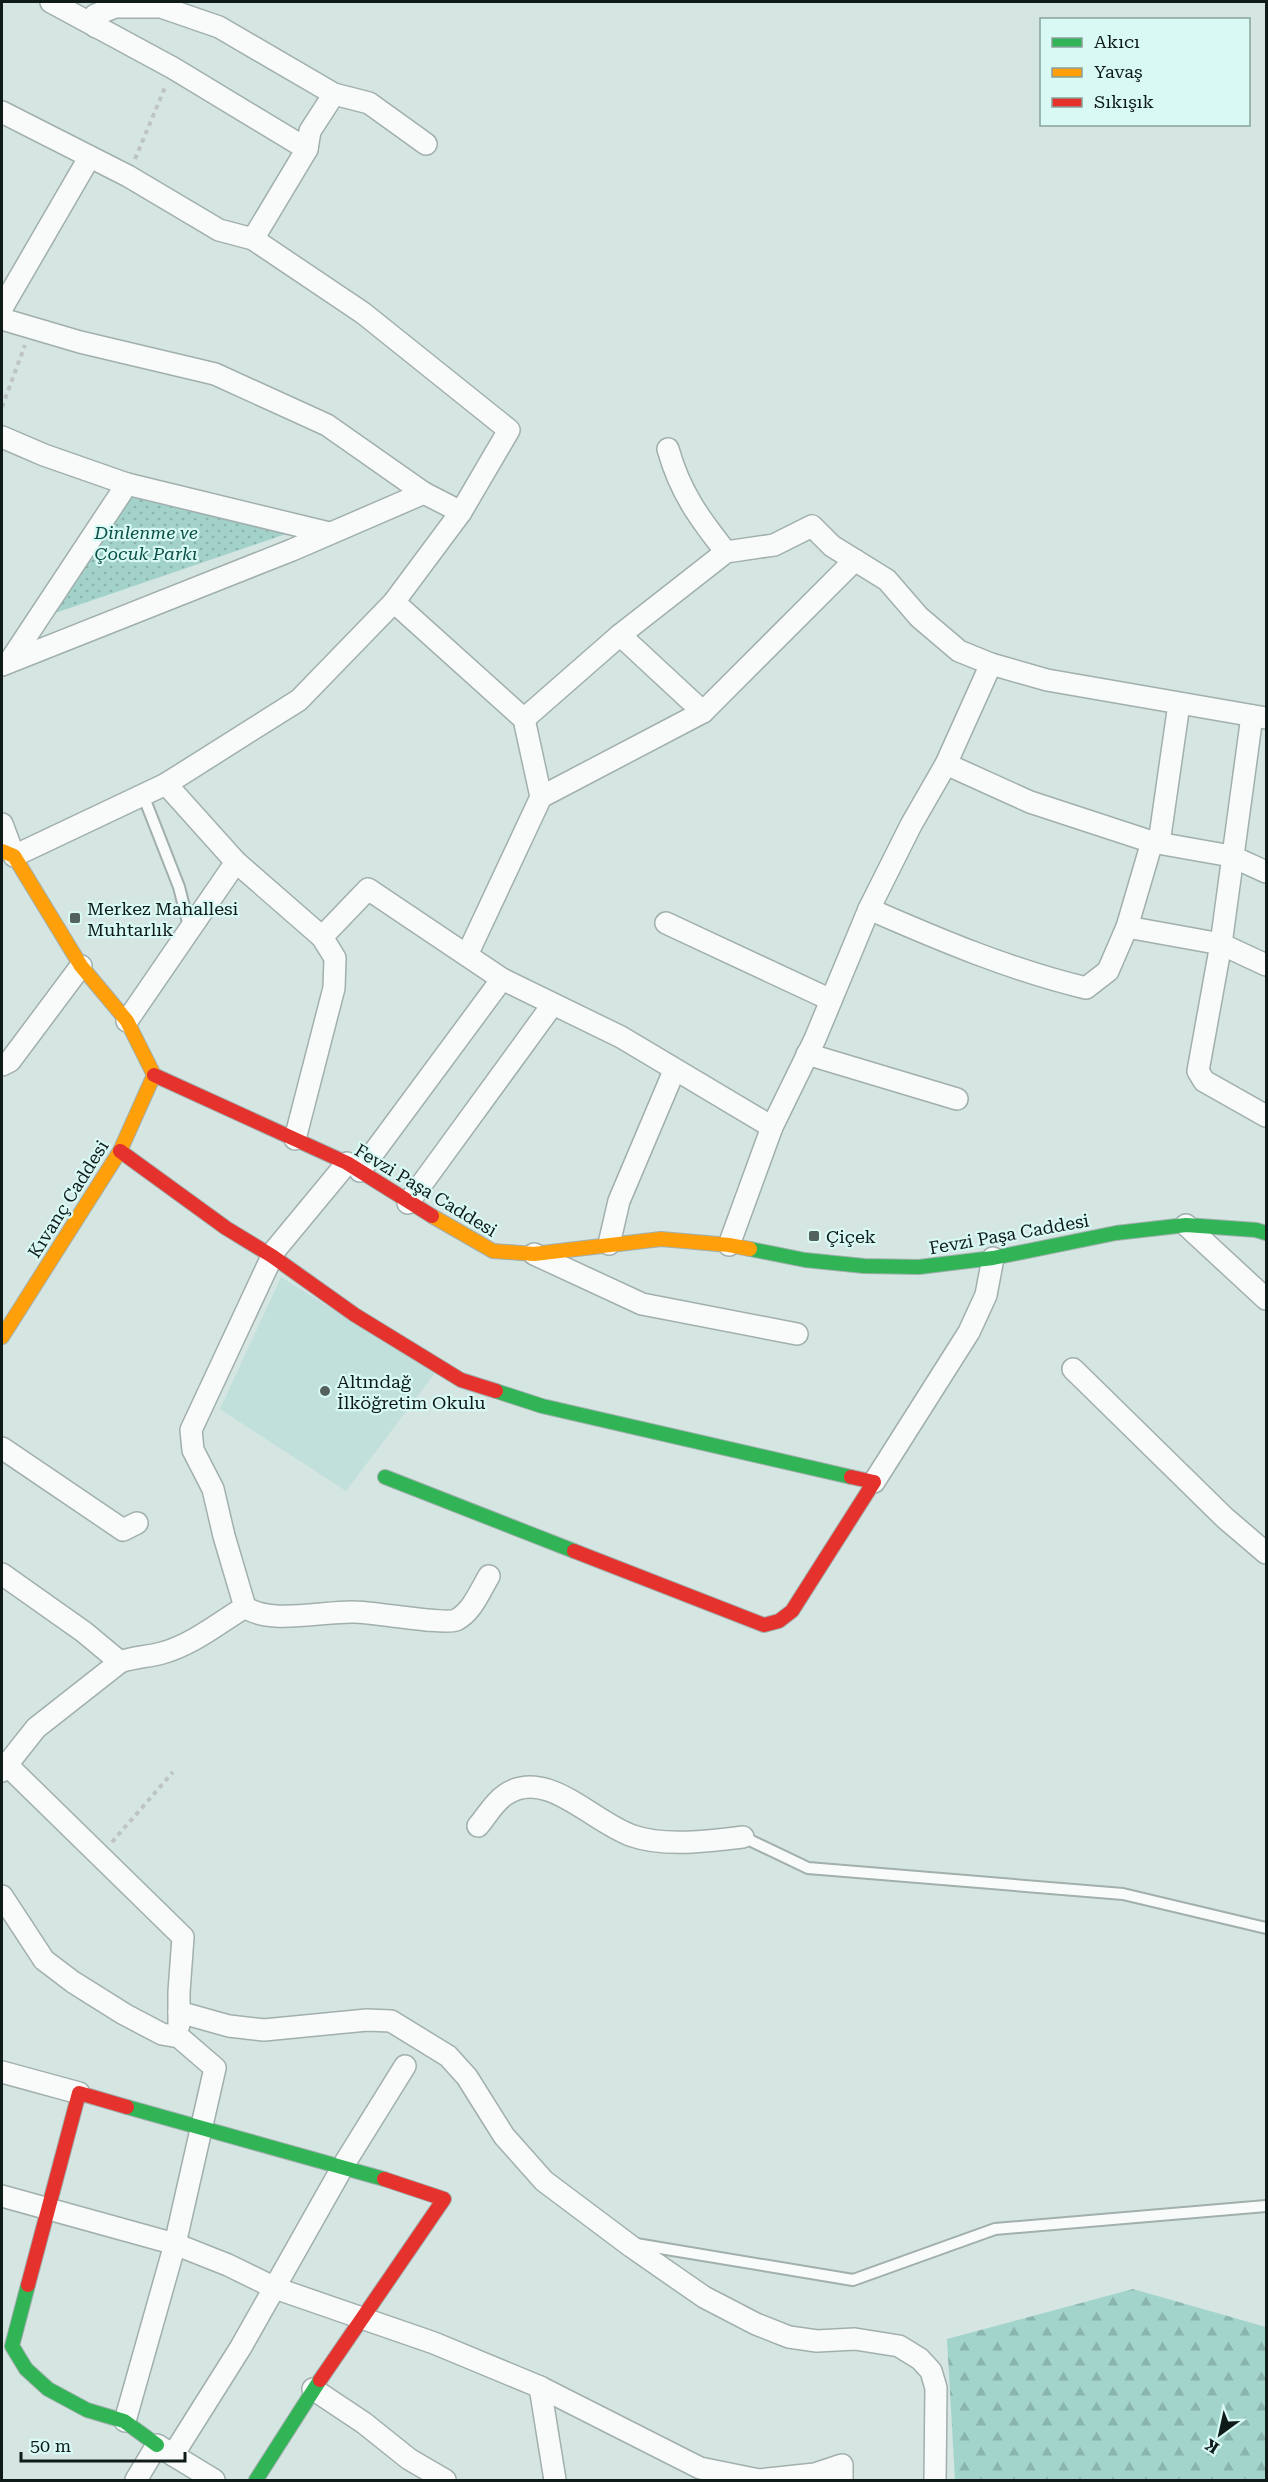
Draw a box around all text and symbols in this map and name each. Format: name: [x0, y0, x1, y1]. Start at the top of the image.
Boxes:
legend: [1040, 18, 1250, 126]
text: Akıcı: [1094, 31, 1140, 52]
text: Yavaş: [1094, 61, 1143, 82]
text: Sıkışık: [1094, 91, 1154, 112]
park label: Dinlenme ve Çocuk Parkı: [93, 522, 198, 564]
place label: Merkez Mahallesi Muhtarlık: [87, 898, 239, 940]
marker: Merkez Mahallesi Muhtarlık: [68, 911, 82, 925]
street label: Kıvanç Caddesi: [23, 1136, 113, 1262]
street label: Fevzi Paşa Caddesi: [351, 1139, 501, 1241]
street label: Fevzi Paşa Caddesi: [927, 1210, 1091, 1258]
place label: Çiçek: [826, 1226, 876, 1247]
marker: Çiçek: [807, 1229, 821, 1243]
place label: Altındağ İlköğretim Okulu: [337, 1371, 485, 1413]
marker: Altındağ İlköğretim Okulu: [318, 1384, 332, 1398]
north arrow: [1190, 2404, 1250, 2464]
scale bar: [21, 2425, 184, 2463]
text: 50 m: [30, 2435, 71, 2456]
text: K: [1201, 2435, 1223, 2458]

